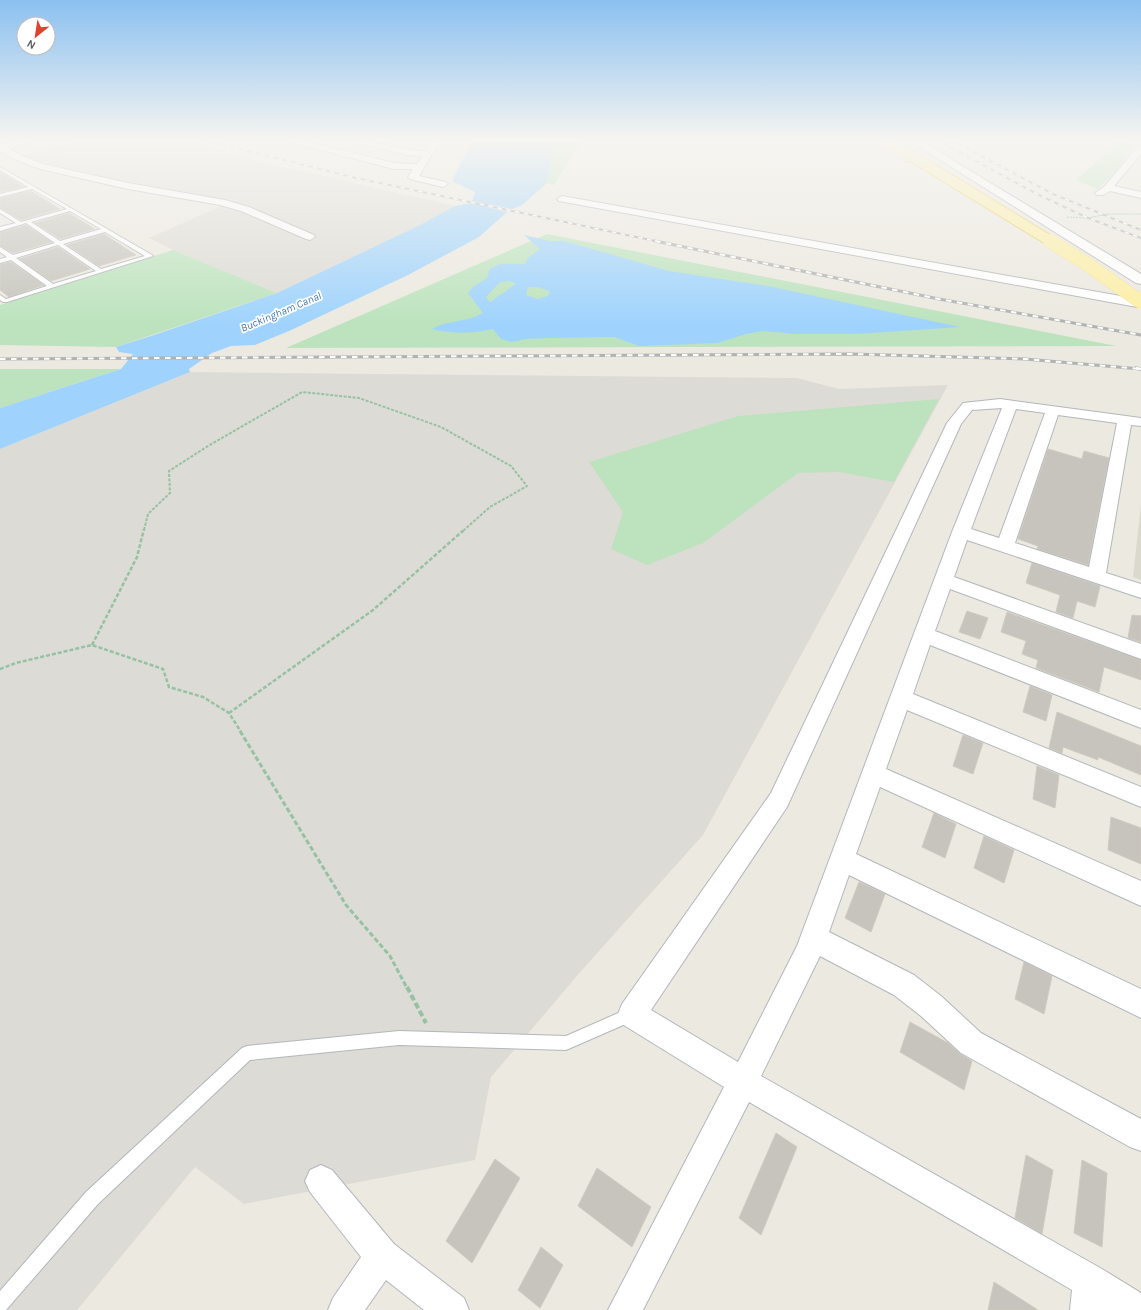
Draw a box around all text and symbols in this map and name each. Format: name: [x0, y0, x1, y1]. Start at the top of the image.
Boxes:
north arrow: [16, 16, 56, 56]
text: N: [25, 37, 38, 52]
water label: Buckingham Canal: [239, 289, 324, 335]

